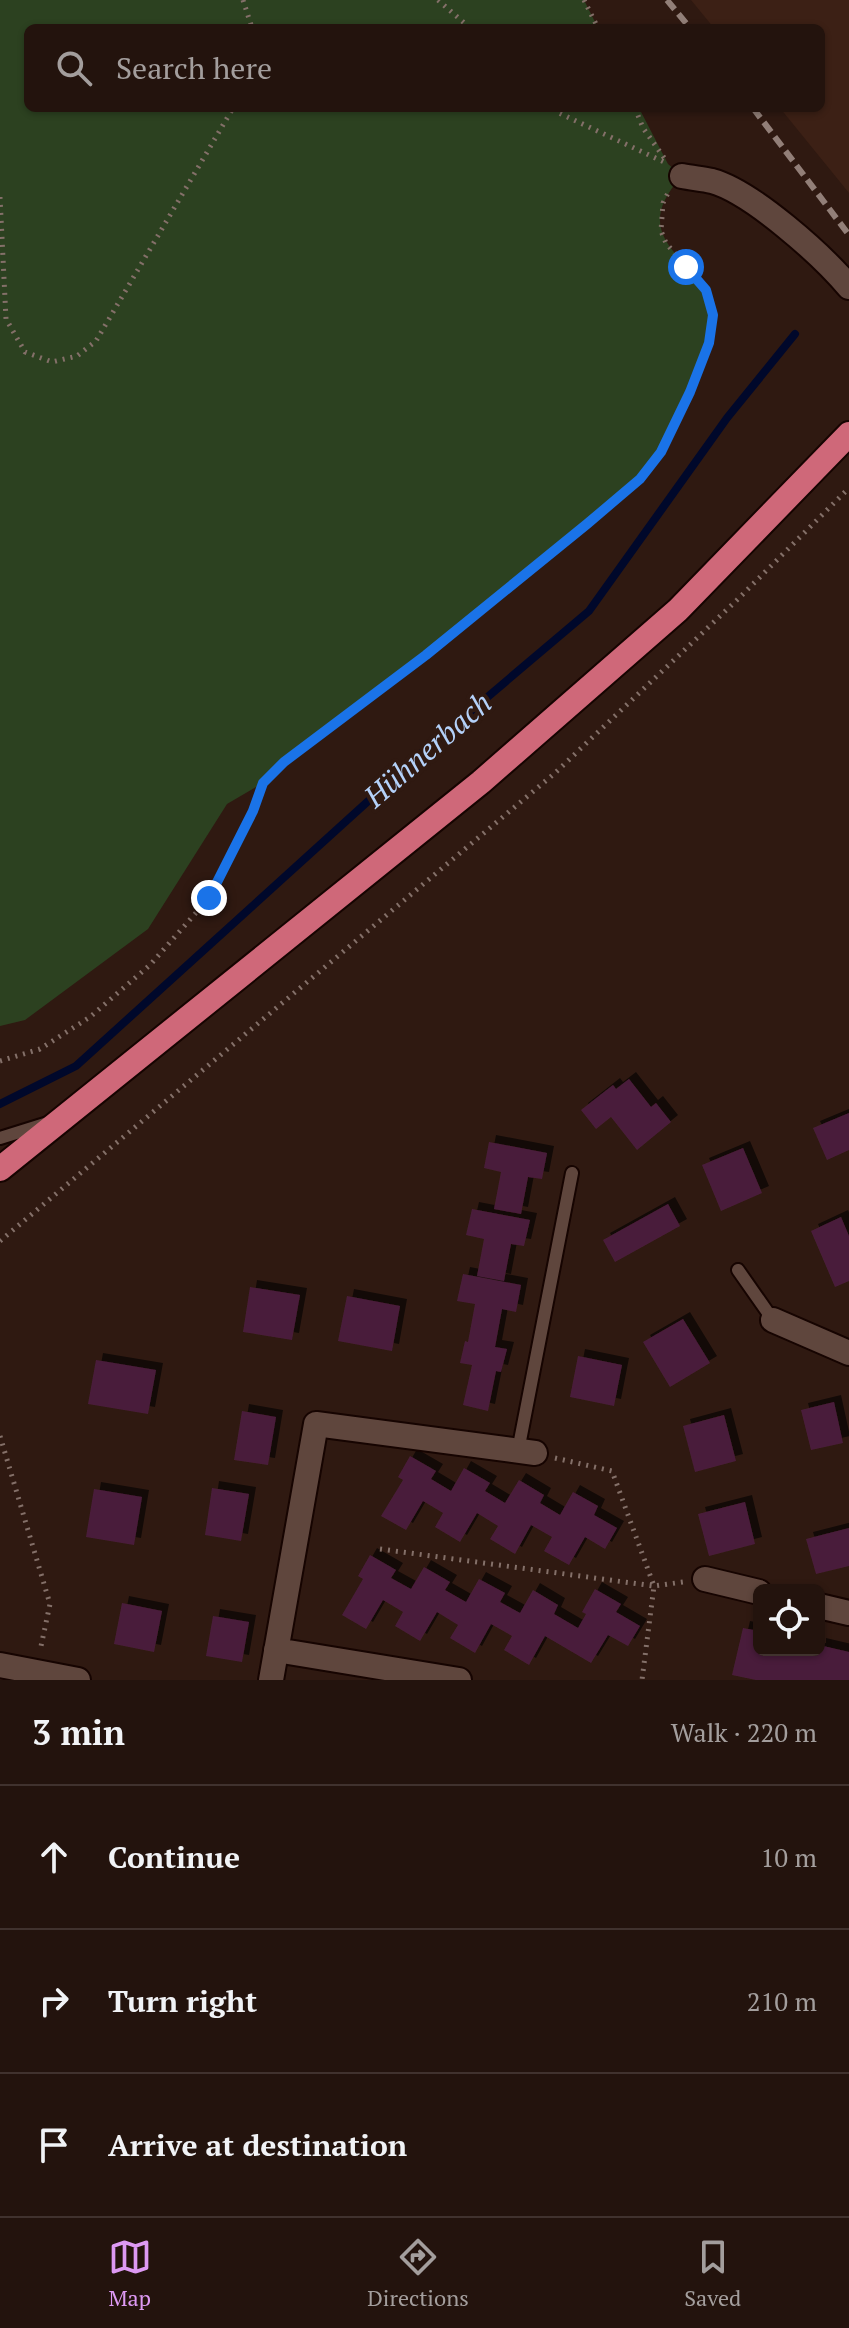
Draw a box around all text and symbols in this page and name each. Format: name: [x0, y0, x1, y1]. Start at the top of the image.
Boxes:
search box: [24, 24, 825, 112]
icon: search: [52, 46, 96, 90]
text: Search here: [116, 48, 272, 88]
route start: [668, 249, 704, 285]
water label: Hühnerbach: [354, 683, 500, 816]
route end: [191, 880, 227, 916]
map controls: [753, 1584, 825, 1656]
button: locate: [753, 1584, 825, 1656]
text: 3 min: [32, 1710, 125, 1755]
text: Walk · 220 m: [671, 1715, 817, 1749]
icon: ahead: [32, 1835, 76, 1879]
text: Continue: [108, 1837, 240, 1877]
text: 10 m: [761, 1840, 817, 1874]
icon: right: [32, 1979, 76, 2023]
text: Turn right: [108, 1981, 257, 2021]
text: 210 m: [747, 1984, 817, 2018]
icon: arrive: [32, 2123, 76, 2167]
text: Arrive at destination: [108, 2125, 407, 2165]
tab: Map: [108, 2235, 152, 2312]
tab: Directions: [367, 2235, 469, 2312]
tab: Saved: [684, 2235, 741, 2312]

